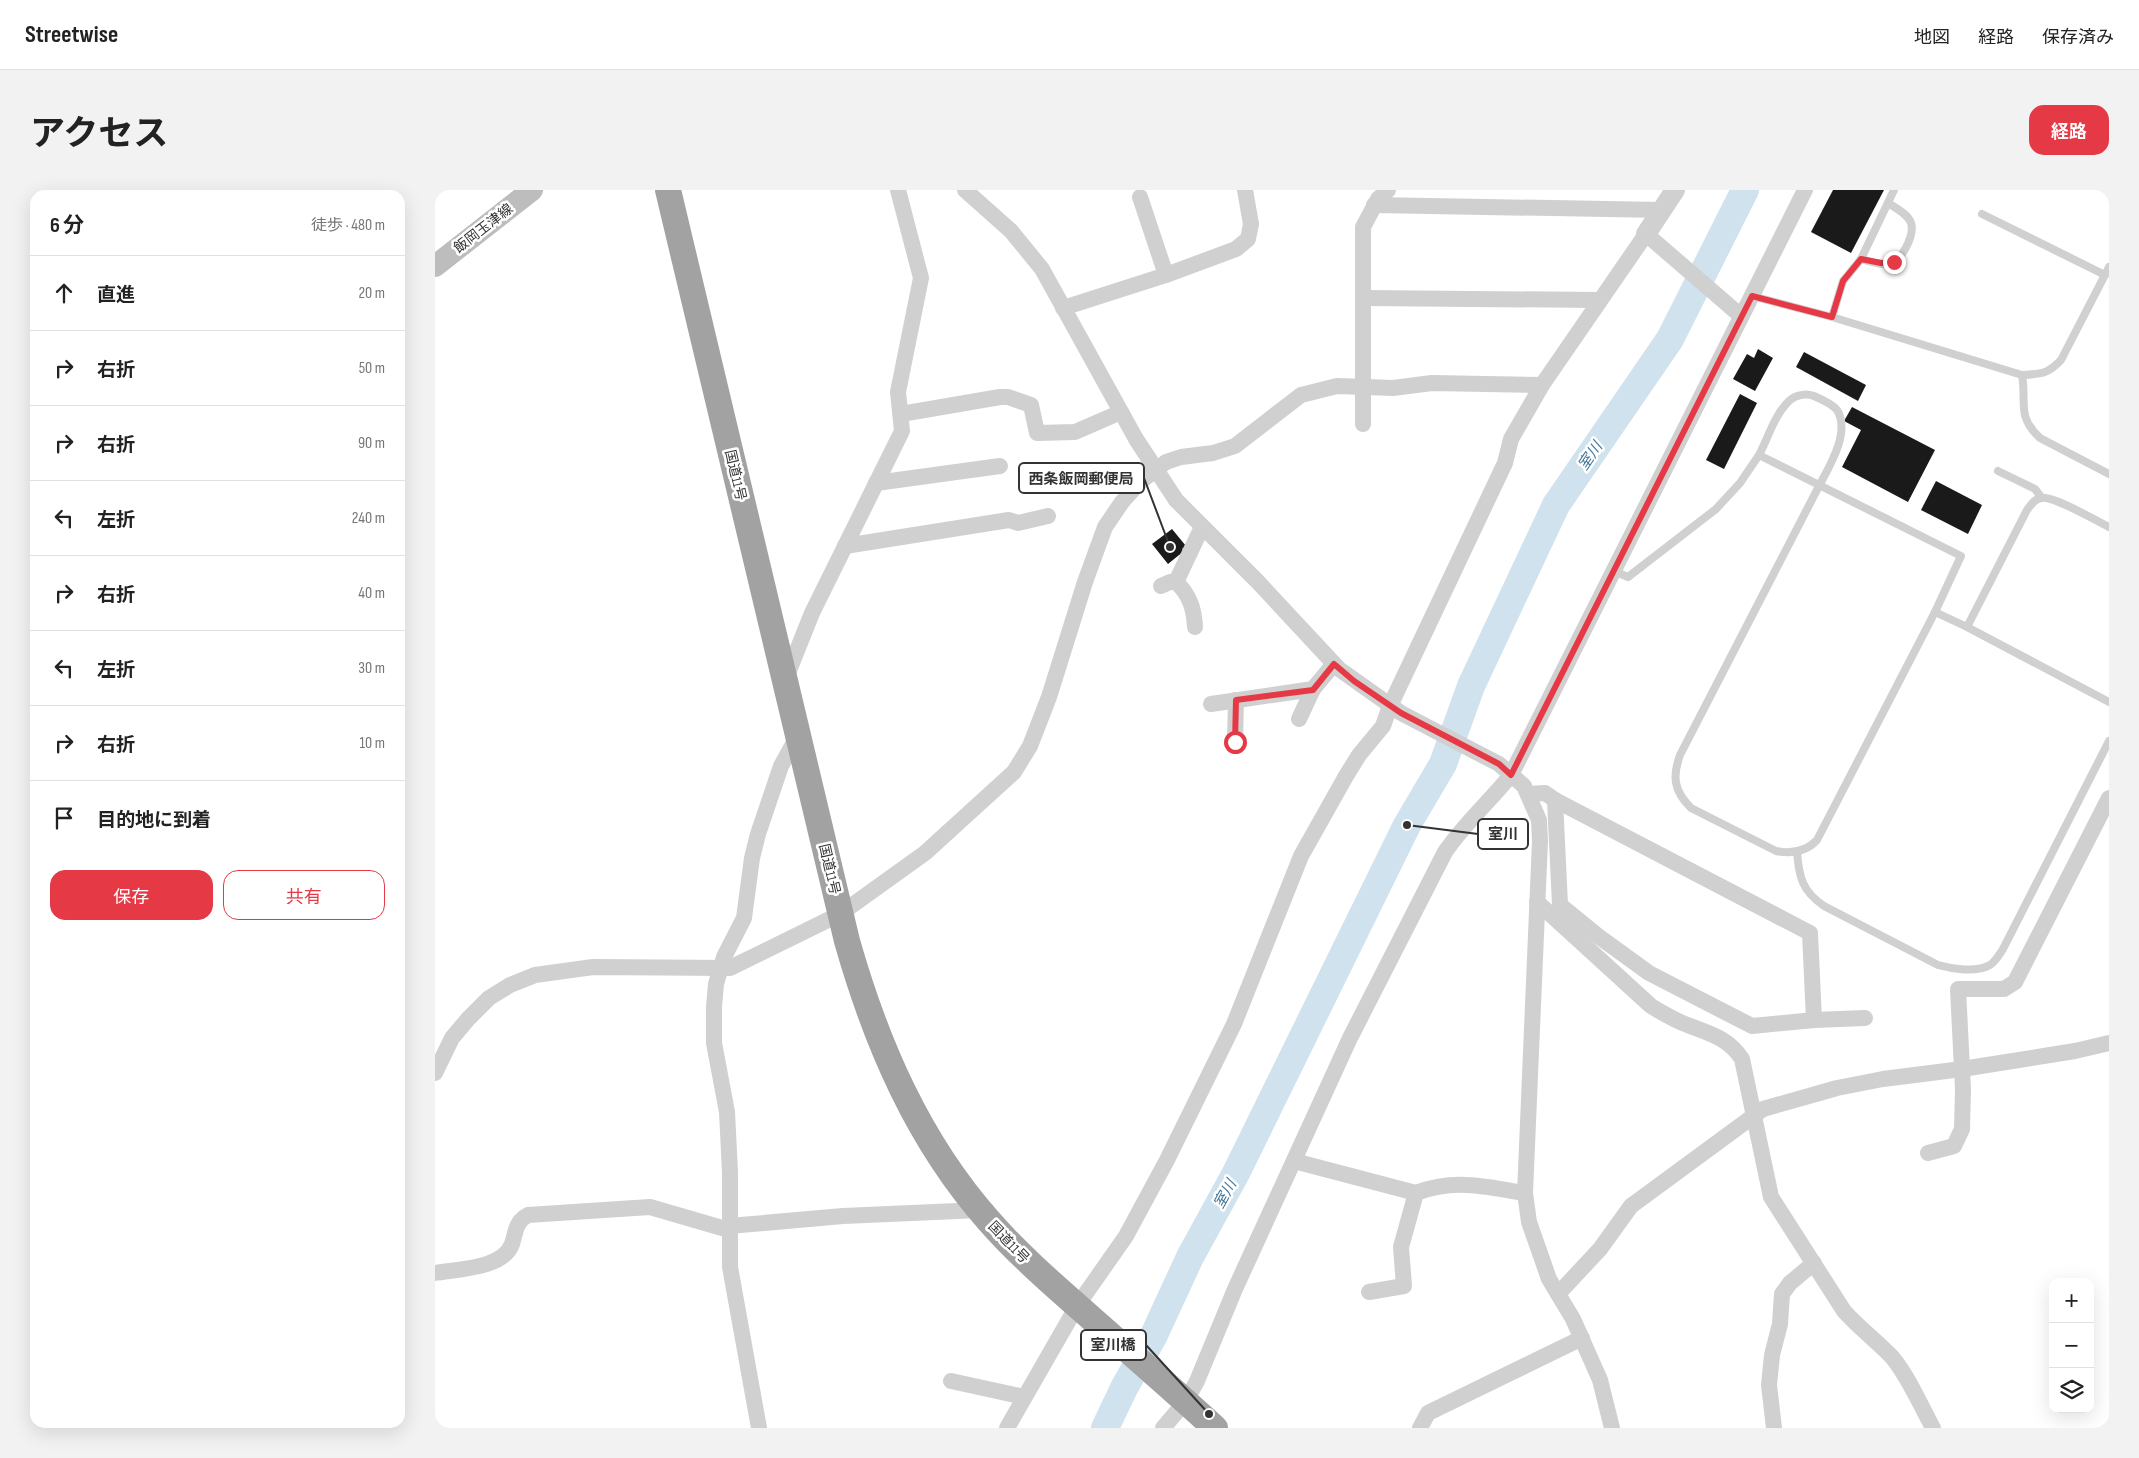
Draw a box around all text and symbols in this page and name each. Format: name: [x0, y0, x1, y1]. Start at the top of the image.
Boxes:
text: Streetwise: [25, 20, 118, 49]
text: 地図: [1914, 27, 1950, 48]
text: 経路: [1978, 27, 2014, 48]
text: 保存済み: [2042, 27, 2114, 48]
button: 経路: [2029, 105, 2109, 155]
text: アクセス: [30, 113, 168, 156]
street label: 飯岡玉津線: [450, 200, 516, 257]
text: 6 分: [50, 213, 84, 238]
text: 徒歩 · 480 m: [311, 216, 385, 235]
route end: [1883, 251, 1906, 274]
icon: ahead: [50, 279, 78, 307]
text: 直進: [97, 284, 135, 307]
text: 20 m: [358, 284, 385, 303]
icon: right: [50, 354, 78, 382]
text: 右折: [97, 359, 135, 382]
text: 50 m: [359, 359, 385, 378]
icon: right: [50, 429, 78, 457]
text: 右折: [97, 434, 135, 457]
text: 90 m: [358, 434, 385, 453]
water label: 室川: [1574, 437, 1608, 474]
street label: 国道11号: [721, 448, 750, 502]
callout: 西条飯岡郵便局: [1019, 463, 1144, 493]
text: 西条飯岡郵便局: [1028, 470, 1134, 489]
icon: left: [50, 504, 78, 532]
text: 左折: [97, 509, 135, 532]
text: 240 m: [352, 509, 385, 528]
icon: right: [50, 579, 78, 607]
text: 右折: [97, 584, 135, 607]
text: 40 m: [358, 584, 385, 603]
icon: left: [50, 654, 78, 682]
text: 左折: [97, 659, 135, 682]
text: 30 m: [358, 659, 385, 678]
icon: right: [50, 729, 78, 757]
route start: [1224, 731, 1247, 754]
text: 右折: [97, 734, 135, 757]
text: 10 m: [359, 734, 385, 753]
icon: arrive: [50, 804, 78, 832]
text: 目的地に到着: [97, 809, 211, 832]
callout: 室川: [1478, 819, 1528, 849]
text: 室川: [1488, 825, 1518, 844]
street label: 国道11号: [815, 842, 844, 896]
button: 保存: [50, 870, 213, 920]
button: 共有: [223, 870, 385, 920]
water label: 室川: [1210, 1175, 1242, 1212]
street label: 国道11号: [985, 1218, 1033, 1267]
map controls: [2049, 1278, 2094, 1413]
button: +: [2049, 1278, 2094, 1323]
button: −: [2049, 1323, 2094, 1368]
callout: 室川橋: [1081, 1330, 1146, 1360]
text: 室川橋: [1090, 1336, 1136, 1355]
button: layers: [2049, 1368, 2094, 1413]

